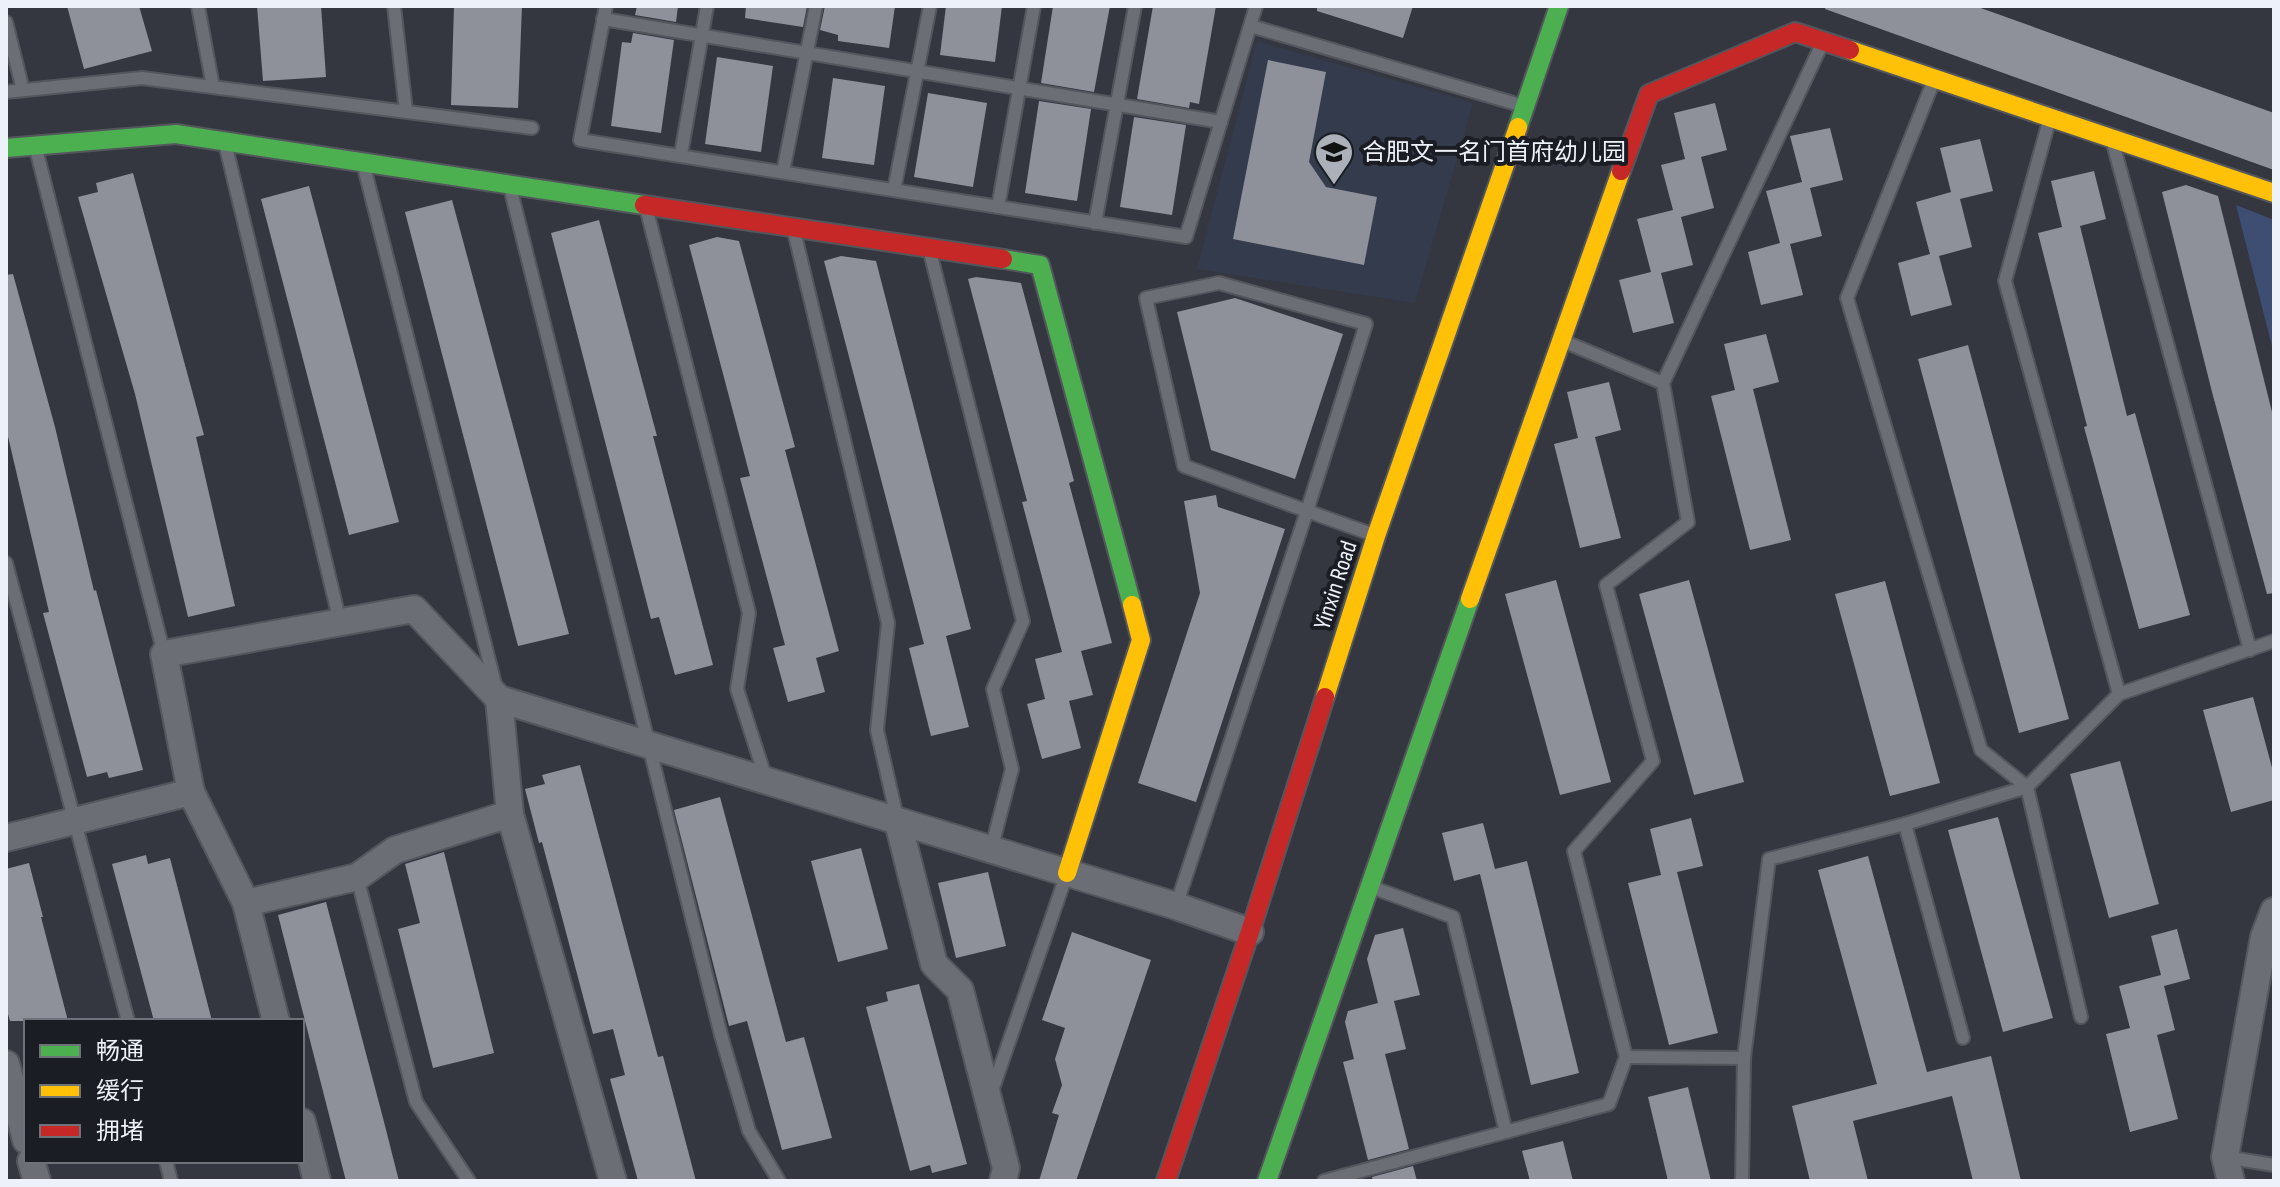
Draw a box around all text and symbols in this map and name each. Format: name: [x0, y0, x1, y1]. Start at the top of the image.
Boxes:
school or university icon: 合肥文一名门首府幼儿园: [1313, 131, 1355, 186]
place label: 合肥文一名门首府幼儿园: [1362, 138, 1626, 167]
street label: Yinxin Road: [1308, 537, 1363, 633]
legend: [24, 1019, 304, 1163]
text: 畅通: [96, 1037, 144, 1066]
text: 缓行: [96, 1077, 144, 1106]
text: 拥堵: [96, 1117, 144, 1146]

